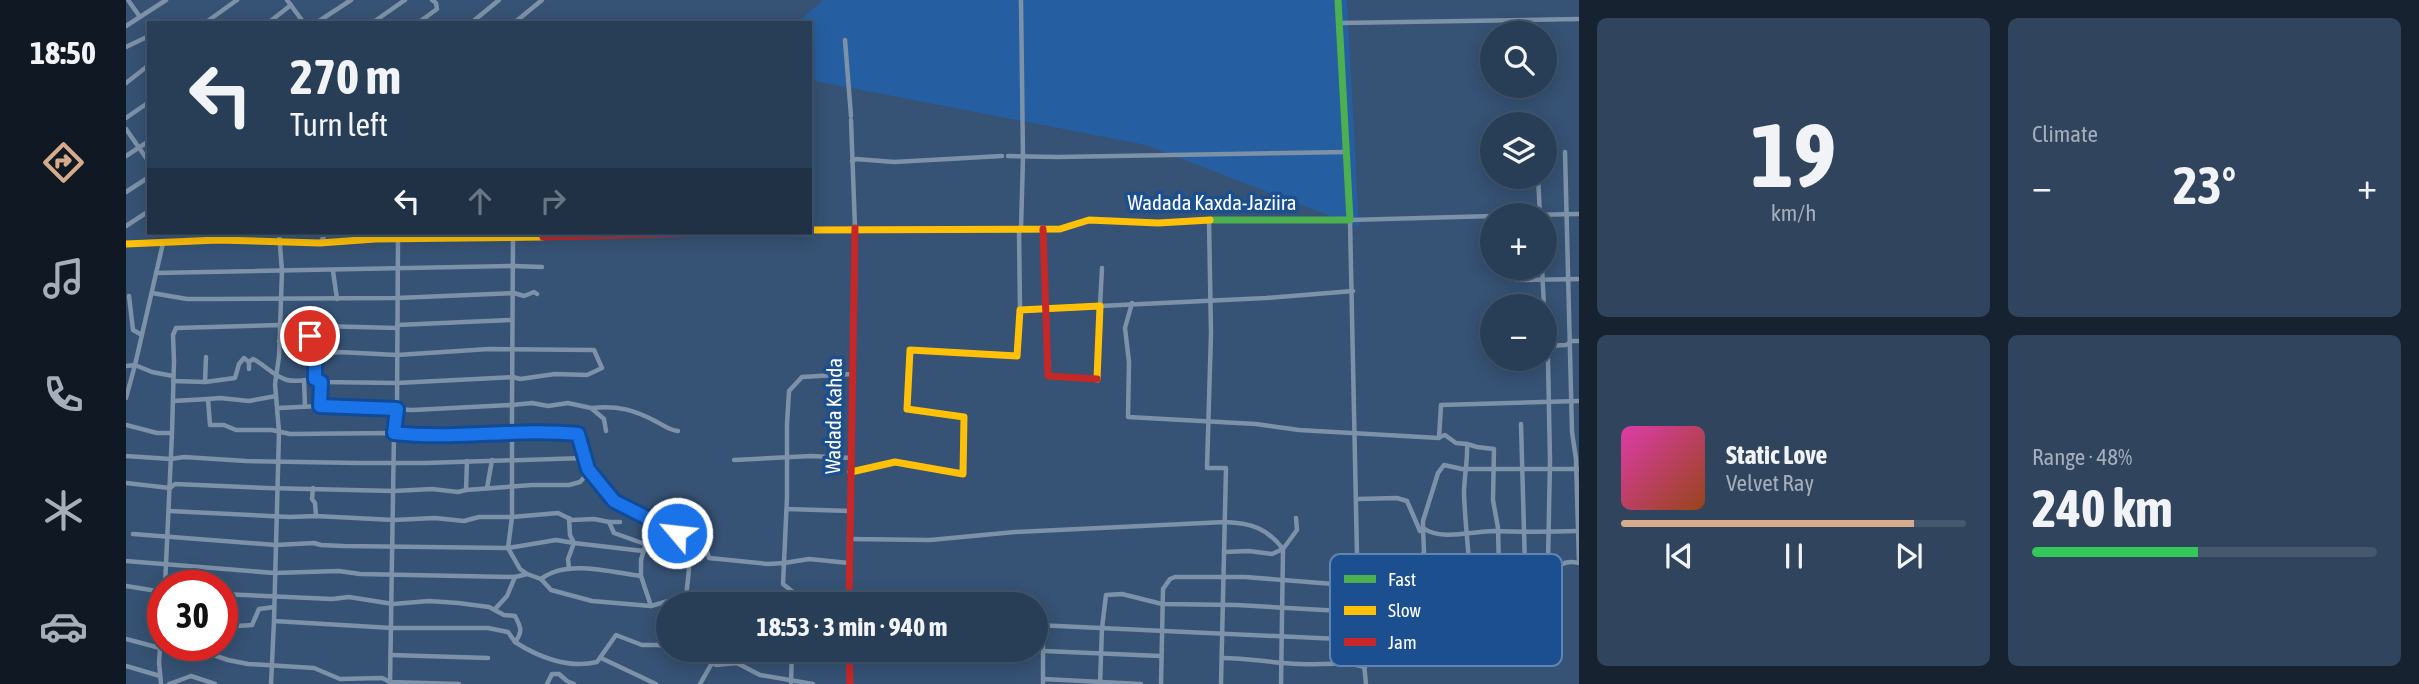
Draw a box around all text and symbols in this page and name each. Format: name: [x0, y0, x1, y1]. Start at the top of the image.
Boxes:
map controls: [1480, 21, 1557, 371]
button: search: [1480, 21, 1557, 98]
text: 18:50: [30, 34, 96, 71]
text: 270 m: [290, 48, 401, 104]
icon: left: [175, 49, 266, 140]
text: 19: [1751, 102, 1836, 206]
text: Turn left: [290, 106, 388, 143]
button: layers: [1480, 112, 1557, 189]
text: Climate: [2032, 121, 2098, 147]
icon: directions: [39, 138, 88, 187]
text: 23°: [2173, 155, 2236, 215]
text: −: [2032, 164, 2052, 207]
text: +: [2357, 164, 2377, 207]
icon: left: [388, 182, 426, 220]
icon: ahead: [461, 182, 499, 220]
icon: right: [534, 182, 572, 220]
street label: Wadada Kaxda-Jaziira: [1128, 190, 1296, 214]
text: km/h: [1771, 200, 1816, 226]
button: +: [1480, 203, 1557, 280]
icon: music: [39, 254, 88, 303]
button: −: [1480, 294, 1557, 371]
pin: [280, 306, 340, 366]
icon: arrive: [291, 317, 329, 355]
street label: Wadada Kahda: [820, 358, 846, 474]
icon: phone: [39, 370, 88, 419]
text: Static Love: [1726, 440, 1827, 470]
text: Range · 48%: [2032, 444, 2132, 470]
text: Velvet Ray: [1726, 470, 1814, 496]
text: 240 km: [2032, 478, 2173, 538]
icon: climate: [39, 486, 88, 535]
position arrow: [640, 496, 714, 570]
icon: previous: [1660, 537, 1698, 575]
icon: pause: [1775, 537, 1813, 575]
icon: next: [1890, 537, 1928, 575]
legend: [1330, 554, 1562, 666]
text: Fast: [1388, 568, 1416, 590]
speed limit sign: 30: [147, 570, 238, 661]
text: Slow: [1388, 599, 1422, 621]
icon: car: [39, 602, 88, 651]
text: 18:53 · 3 min · 940 m: [757, 612, 947, 642]
text: Jam: [1388, 631, 1417, 653]

